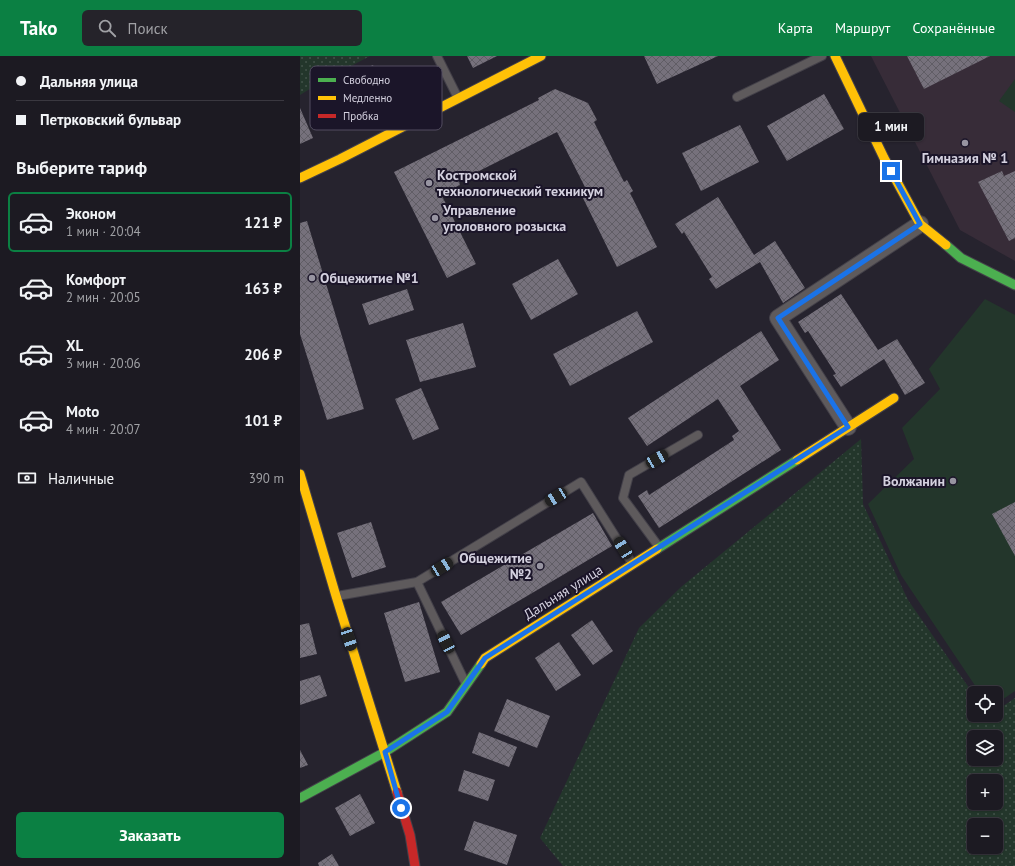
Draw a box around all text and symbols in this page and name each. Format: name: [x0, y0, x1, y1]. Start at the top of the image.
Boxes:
search box: [82, 10, 362, 46]
text: Tako: [20, 16, 58, 40]
icon: search: [96, 17, 118, 39]
text: Поиск: [128, 19, 168, 38]
text: Карта: [778, 19, 813, 37]
text: Маршрут: [835, 19, 890, 37]
text: Сохранённые: [912, 19, 995, 37]
legend: [310, 66, 442, 130]
text: Дальняя улица: [40, 72, 138, 91]
text: Свободно: [343, 73, 390, 87]
text: Медленно: [343, 91, 392, 105]
text: Пробка: [343, 109, 379, 123]
text: Петрковский бульвар: [40, 110, 181, 129]
callout: 1 мин: [858, 113, 924, 141]
text: 1 мин: [874, 118, 908, 135]
marker: Гимназия № 1: [960, 138, 970, 148]
place label: Гимназия № 1: [922, 149, 1008, 167]
text: Выберите тариф: [16, 156, 147, 179]
route end: [882, 162, 900, 180]
place label: Костромской технологический техникум: [437, 166, 603, 200]
marker: Костромской технологический техникум: [424, 178, 434, 188]
place label: Управление уголовного розыска: [442, 201, 566, 235]
icon: car: [18, 204, 54, 240]
text: Эконом: [66, 204, 116, 223]
text: 121 ₽: [244, 213, 282, 232]
marker: Управление уголовного розыска: [430, 213, 440, 223]
text: 1 мин · 20:04: [66, 223, 141, 240]
place label: Общежитие №1: [320, 269, 419, 287]
icon: car: [18, 270, 54, 306]
text: Комфорт: [66, 270, 126, 289]
marker: Общежитие №1: [307, 273, 317, 283]
text: 163 ₽: [244, 279, 282, 298]
text: 2 мин · 20:05: [66, 289, 141, 306]
icon: car: [18, 336, 54, 372]
text: XL: [66, 336, 83, 355]
text: 206 ₽: [244, 345, 282, 364]
text: 3 мин · 20:06: [66, 355, 141, 372]
icon: car: [18, 402, 54, 438]
text: Moto: [66, 402, 99, 421]
text: 101 ₽: [244, 411, 282, 430]
text: 4 мин · 20:07: [66, 421, 141, 438]
car: [644, 448, 670, 470]
icon: cash: [16, 467, 38, 489]
text: Наличные: [48, 469, 114, 488]
text: 390 m: [249, 470, 284, 487]
place label: Волжанин: [883, 472, 945, 490]
marker: Волжанин: [948, 476, 958, 486]
car: [543, 486, 569, 508]
car: [612, 535, 634, 561]
place label: Общежитие №2: [459, 549, 532, 583]
car: [429, 556, 455, 578]
street label: Дальняя улица: [520, 560, 606, 623]
marker: Общежитие №2: [535, 561, 545, 571]
car: [340, 626, 358, 652]
car: [435, 629, 457, 655]
map controls: [967, 686, 1003, 854]
button: locate: [967, 686, 1003, 722]
button: layers: [967, 730, 1003, 766]
button: +: [967, 774, 1003, 810]
route start: [392, 799, 410, 817]
button: Заказать: [16, 812, 284, 858]
button: −: [967, 818, 1003, 854]

